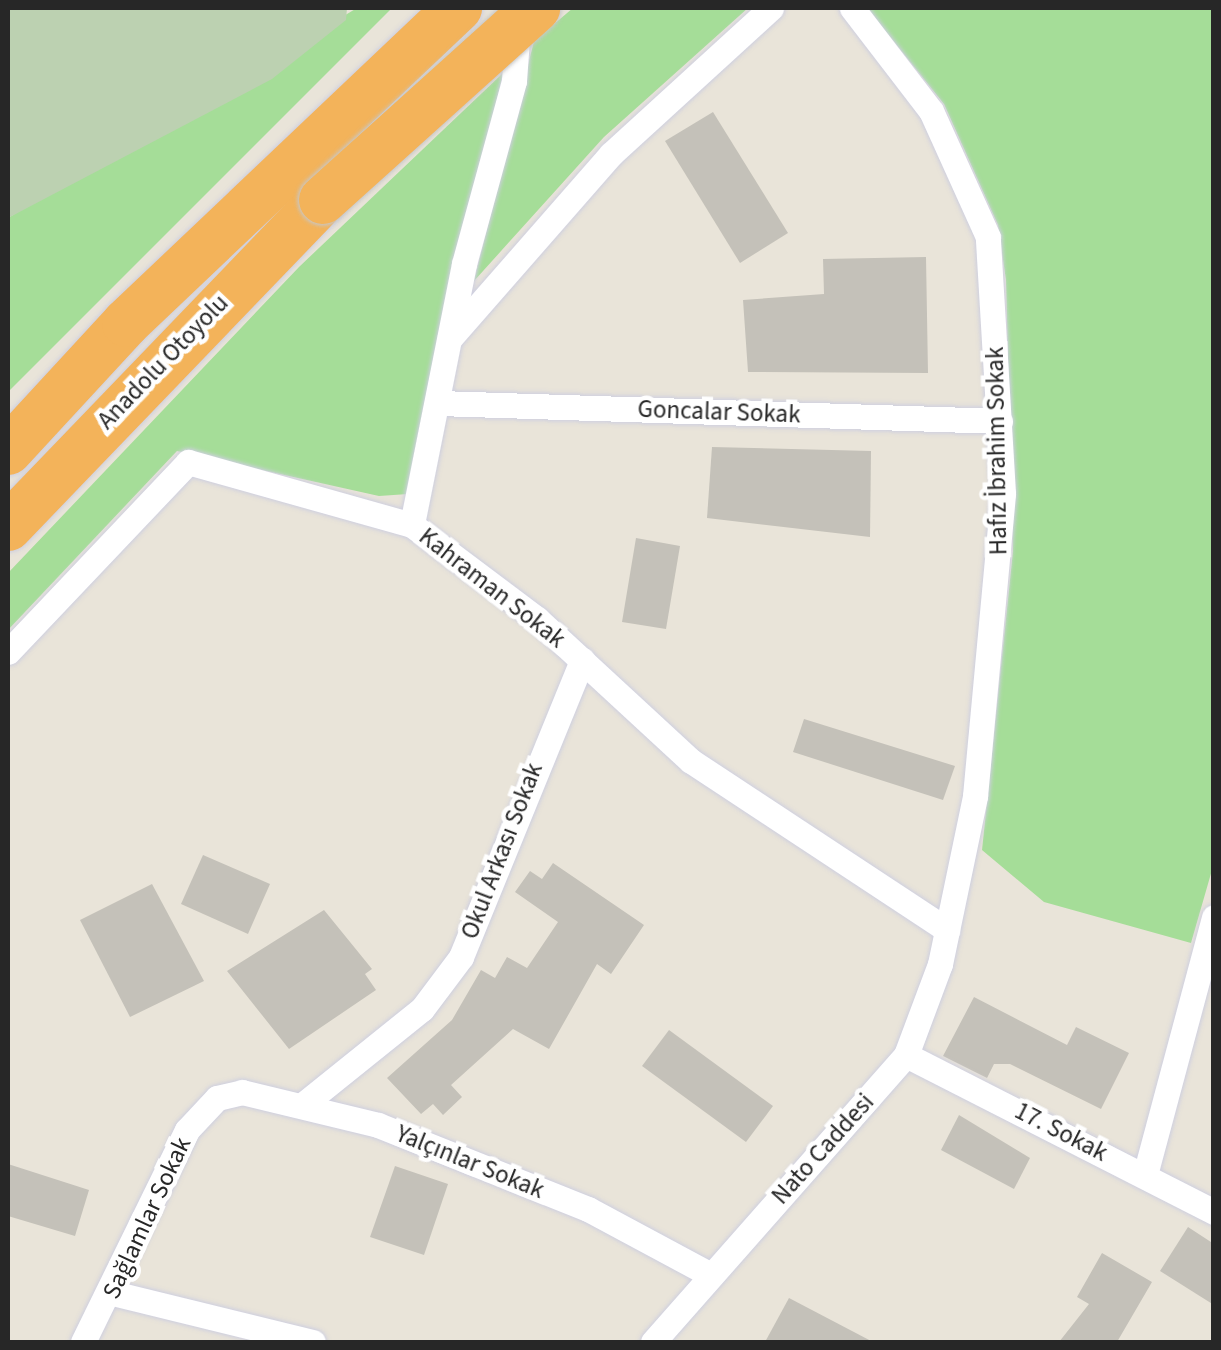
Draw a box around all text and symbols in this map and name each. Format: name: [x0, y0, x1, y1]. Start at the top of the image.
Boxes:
street label: Anadolu Otoyolu: [91, 288, 235, 436]
street label: Hafız İbrahim Sokak: [980, 346, 1014, 556]
street label: Goncalar Sokak: [637, 394, 801, 430]
street label: Kahraman Sokak: [413, 522, 571, 654]
street label: Okul Arkası Sokak: [455, 759, 549, 943]
street label: Nato Caddesi: [765, 1087, 881, 1211]
street label: 17. Sokak: [1010, 1096, 1112, 1168]
street label: Yalçınlar Sokak: [392, 1119, 548, 1205]
street label: Sağlamlar Sokak: [96, 1132, 198, 1304]

